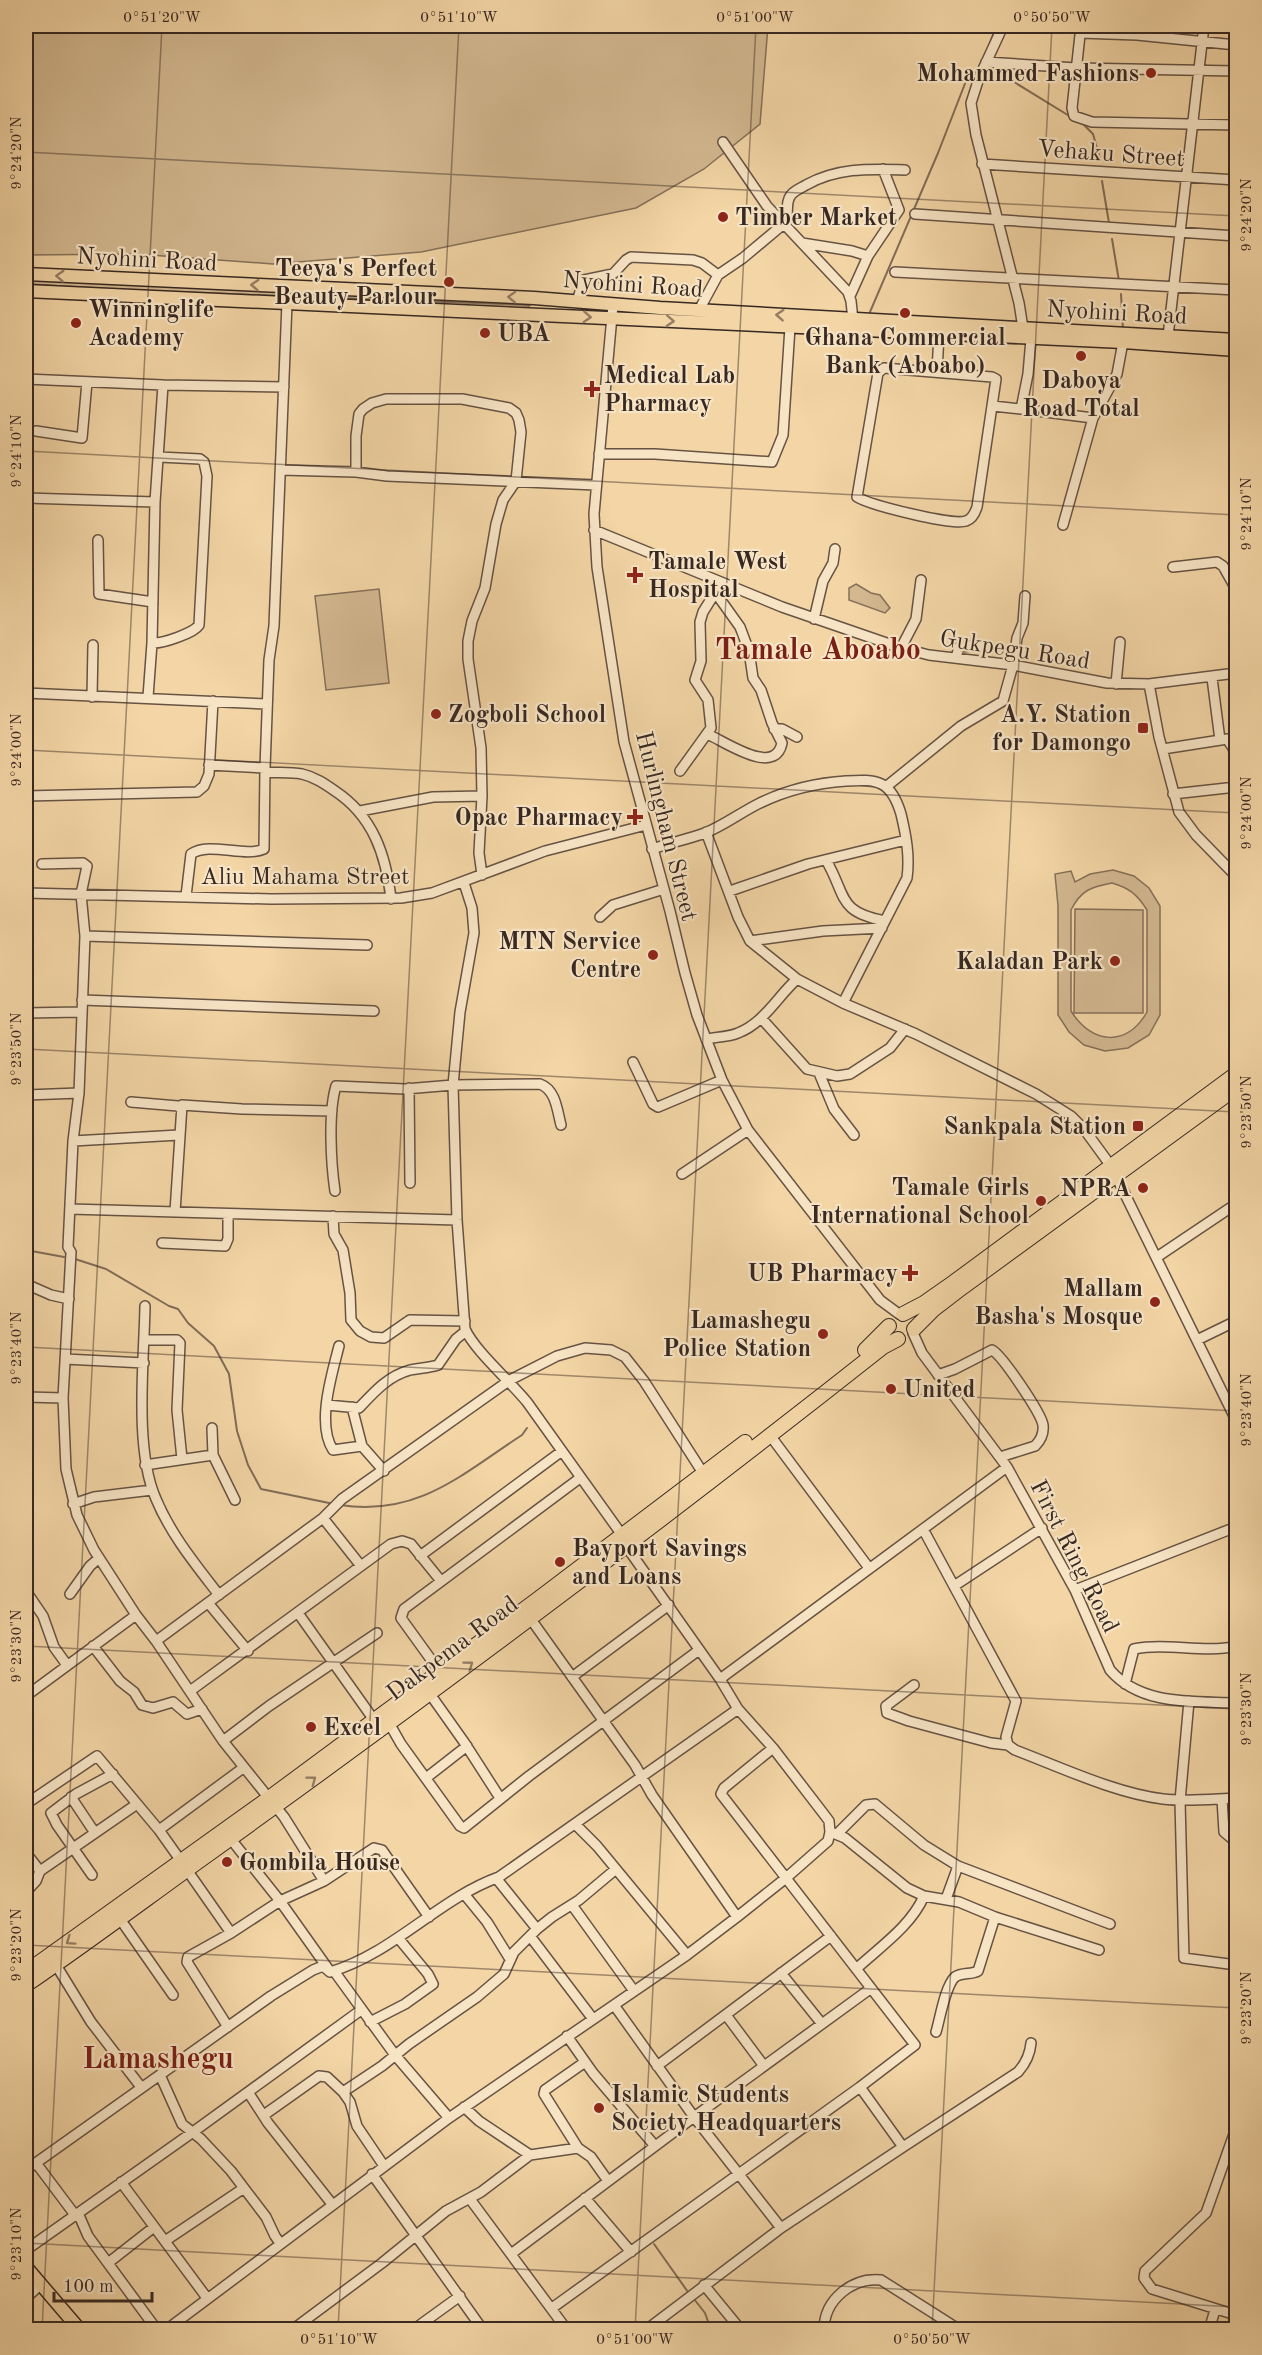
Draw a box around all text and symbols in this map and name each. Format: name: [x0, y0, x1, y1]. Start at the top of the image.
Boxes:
text: 0°51'20"W: [123, 11, 201, 26]
text: 0°51'10"W: [420, 11, 498, 26]
text: 0°51'00"W: [716, 11, 794, 26]
text: 0°50'50"W: [1013, 11, 1091, 26]
place label: Mohammed Fashions: [916, 63, 1139, 87]
marker: Mohammed Fashions: [1144, 66, 1158, 80]
text: 9°24'20"N: [10, 116, 25, 190]
street label: Vehaku Street: [1036, 138, 1185, 172]
text: 9°24'20"N: [1240, 178, 1255, 252]
place label: Timber Market: [735, 207, 897, 231]
marker: Timber Market: [716, 210, 730, 224]
street label: Nyohini Road: [76, 245, 218, 277]
place label: Teeya's Perfect Beauty Parlour: [274, 258, 437, 310]
street label: Nyohini Road: [562, 269, 704, 303]
one-way arrow: [55, 270, 64, 283]
marker: Teeya's Perfect Beauty Parlour: [442, 275, 456, 289]
one-way arrow: [250, 279, 259, 292]
one-way arrow: [508, 291, 517, 304]
street label: Nyohini Road: [1046, 298, 1188, 330]
place label: Winninglife Academy: [88, 299, 214, 351]
marker: Ghana Commercial Bank (Aboabo): [898, 306, 912, 320]
one-way arrow: [775, 309, 784, 322]
one-way arrow: [583, 311, 592, 324]
one-way arrow: [666, 314, 675, 327]
marker: Winninglife Academy: [69, 316, 83, 330]
place label: UBA: [497, 323, 550, 347]
marker: UBA: [478, 326, 492, 340]
place label: Ghana Commercial Bank (Aboabo): [804, 327, 1006, 379]
marker: Daboya Road Total: [1074, 349, 1088, 363]
place label: Medical Lab Pharmacy: [604, 365, 735, 417]
place label: Daboya Road Total: [1022, 370, 1140, 422]
marker: Medical Lab Pharmacy: [585, 382, 599, 396]
text: 9°24'10"N: [10, 414, 25, 488]
text: 9°24'10"N: [1240, 477, 1255, 551]
place label: Tamale West Hospital: [648, 551, 787, 603]
marker: Tamale West Hospital: [626, 566, 644, 584]
street label: Gukpegu Road: [938, 627, 1092, 675]
district label: Tamale Aboabo: [715, 636, 921, 666]
place label: Zogboli School: [448, 704, 606, 728]
place label: A.Y. Station for Damongo: [992, 704, 1131, 756]
marker: Zogboli School: [429, 707, 443, 721]
text: 9°24'00"N: [10, 713, 25, 787]
marker: A.Y. Station for Damongo: [1136, 721, 1150, 735]
street label: Hurlingham Street: [630, 729, 700, 924]
text: 9°24'00"N: [1240, 776, 1255, 850]
place label: Opac Pharmacy: [455, 807, 623, 831]
marker: Opac Pharmacy: [628, 810, 642, 824]
street label: Aliu Mahama Street: [201, 866, 409, 890]
place label: MTN Service Centre: [498, 931, 641, 983]
marker: MTN Service Centre: [646, 948, 660, 962]
place label: Kaladan Park: [956, 951, 1103, 975]
marker: Kaladan Park: [1108, 954, 1122, 968]
text: 9°23'50"N: [10, 1012, 25, 1086]
text: 9°23'50"N: [1240, 1075, 1255, 1149]
place label: Sankpala Station: [944, 1116, 1126, 1140]
marker: Sankpala Station: [1131, 1119, 1145, 1133]
place label: Tamale Girls International School: [810, 1177, 1029, 1229]
place label: NPRA: [1060, 1178, 1131, 1202]
marker: NPRA: [1136, 1181, 1150, 1195]
marker: Tamale Girls International School: [1034, 1194, 1048, 1208]
place label: UB Pharmacy: [747, 1263, 898, 1287]
marker: UB Pharmacy: [903, 1266, 917, 1280]
place label: Mallam Basha's Mosque: [974, 1278, 1143, 1330]
marker: Mallam Basha's Mosque: [1148, 1295, 1162, 1309]
place label: Lamashegu Police Station: [662, 1310, 811, 1362]
text: 9°23'40"N: [10, 1311, 25, 1385]
marker: Lamashegu Police Station: [816, 1327, 830, 1341]
text: 9°23'40"N: [1240, 1373, 1255, 1447]
place label: United: [903, 1379, 976, 1403]
marker: United: [884, 1382, 898, 1396]
street label: First Ring Road: [1024, 1477, 1122, 1637]
place label: Bayport Savings and Loans: [572, 1538, 747, 1590]
marker: Bayport Savings and Loans: [553, 1555, 567, 1569]
street label: Dakpema Road: [383, 1593, 523, 1707]
text: 9°23'30"N: [10, 1609, 25, 1683]
one-way arrow: [462, 1661, 473, 1672]
text: 9°23'30"N: [1240, 1672, 1255, 1746]
place label: Excel: [323, 1717, 381, 1741]
marker: Excel: [304, 1720, 318, 1734]
one-way arrow: [305, 1776, 316, 1787]
place label: Gombila House: [239, 1852, 400, 1876]
marker: Gombila House: [220, 1855, 234, 1869]
text: 9°23'20"N: [10, 1908, 25, 1982]
one-way arrow: [66, 1934, 77, 1945]
text: 9°23'20"N: [1240, 1971, 1255, 2045]
district label: Lamashegu: [82, 2045, 234, 2075]
place label: Islamic Students Society Headquarters: [611, 2084, 841, 2136]
marker: Islamic Students Society Headquarters: [592, 2101, 606, 2115]
text: 9°23'10"N: [10, 2207, 25, 2281]
scale bar: [54, 2265, 152, 2303]
text: 100 m: [63, 2278, 114, 2296]
text: 0°51'10"W: [300, 2333, 378, 2348]
text: 0°51'00"W: [596, 2333, 674, 2348]
text: 0°50'50"W: [893, 2333, 971, 2348]

